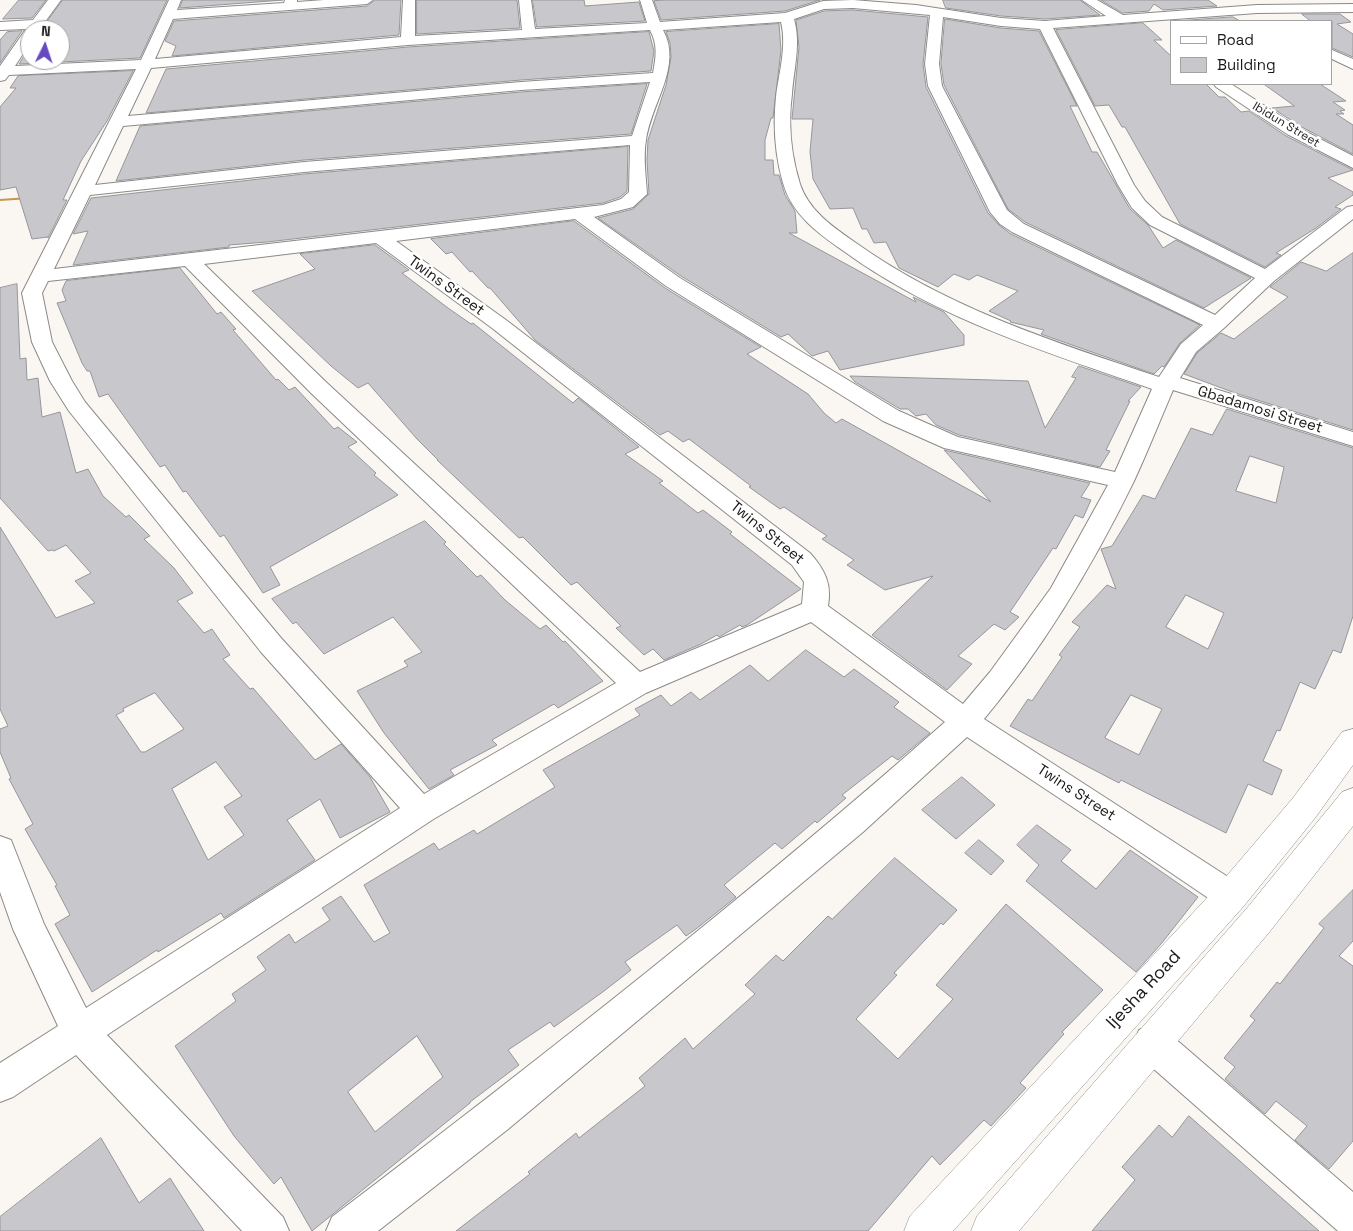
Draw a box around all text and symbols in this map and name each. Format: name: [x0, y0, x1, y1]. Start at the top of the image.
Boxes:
north arrow: [20, 20, 70, 70]
legend: [1170, 20, 1333, 85]
text: N: [41, 22, 51, 40]
text: Road: [1217, 30, 1254, 49]
text: Building: [1217, 55, 1276, 74]
street label: Ibidun Street: [1250, 99, 1322, 151]
street label: Twins Street: [404, 252, 488, 320]
street label: Gbadamosi Street: [1195, 382, 1325, 438]
street label: Twins Street: [726, 498, 808, 568]
street label: Twins Street: [1033, 761, 1119, 825]
street label: Ijesha Road: [1102, 946, 1186, 1034]

